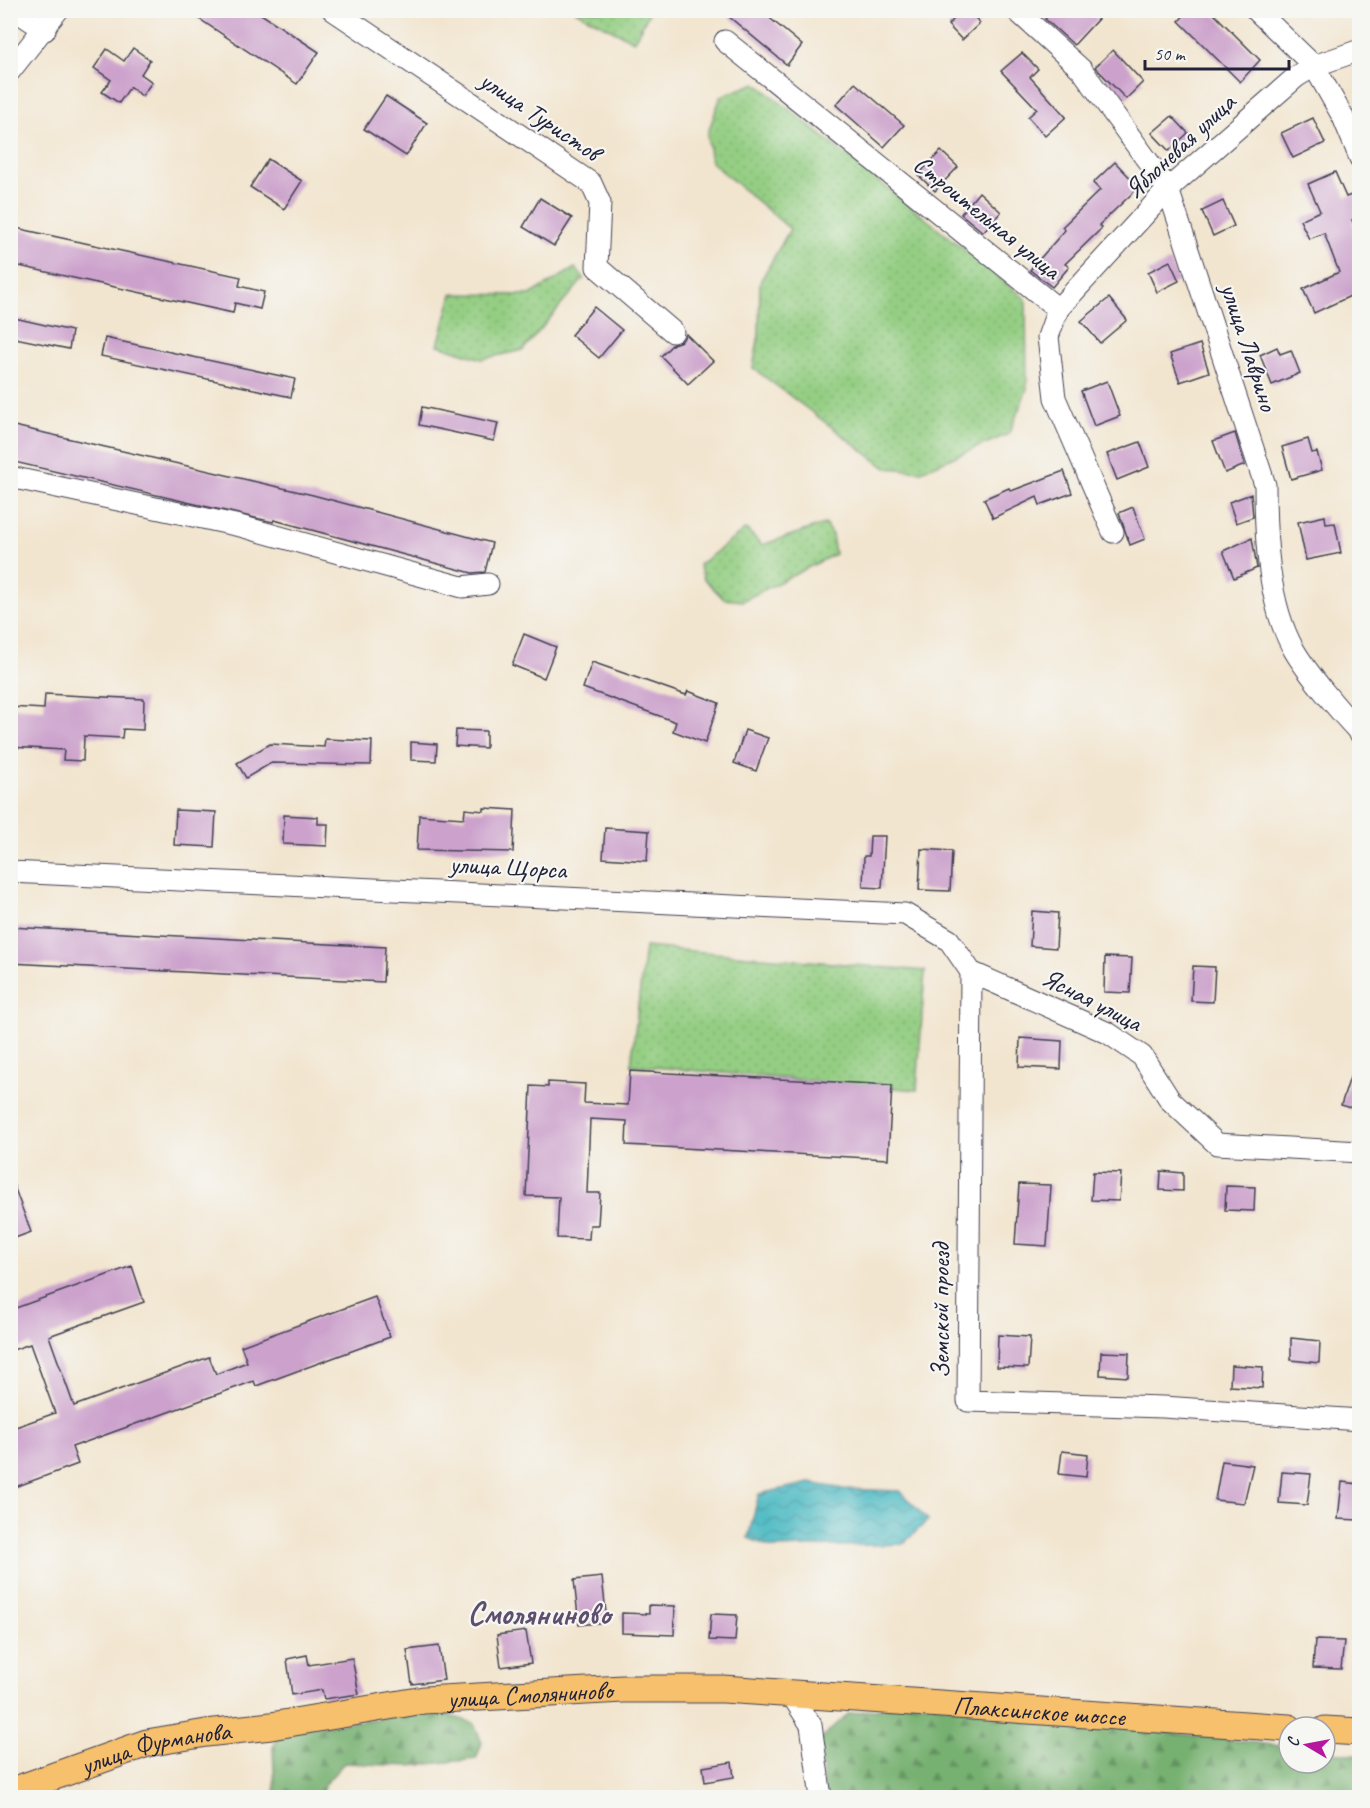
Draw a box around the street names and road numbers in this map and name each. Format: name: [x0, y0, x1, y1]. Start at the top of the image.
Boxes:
street label: улица Туристов: [472, 63, 611, 171]
street label: Яблоневая улица: [1118, 85, 1244, 206]
street label: Строительная улица: [907, 148, 1068, 287]
street label: улица Лаврино: [1212, 277, 1286, 417]
street label: улица Щорса: [447, 847, 569, 887]
street label: Ясная улица: [1037, 961, 1149, 1040]
street label: Земской проезд: [924, 1241, 957, 1379]
street label: улица Смоляниново: [445, 1673, 616, 1715]
street label: Плаксинское шоссе: [952, 1688, 1128, 1733]
street label: улица Фурманова: [74, 1714, 234, 1783]

